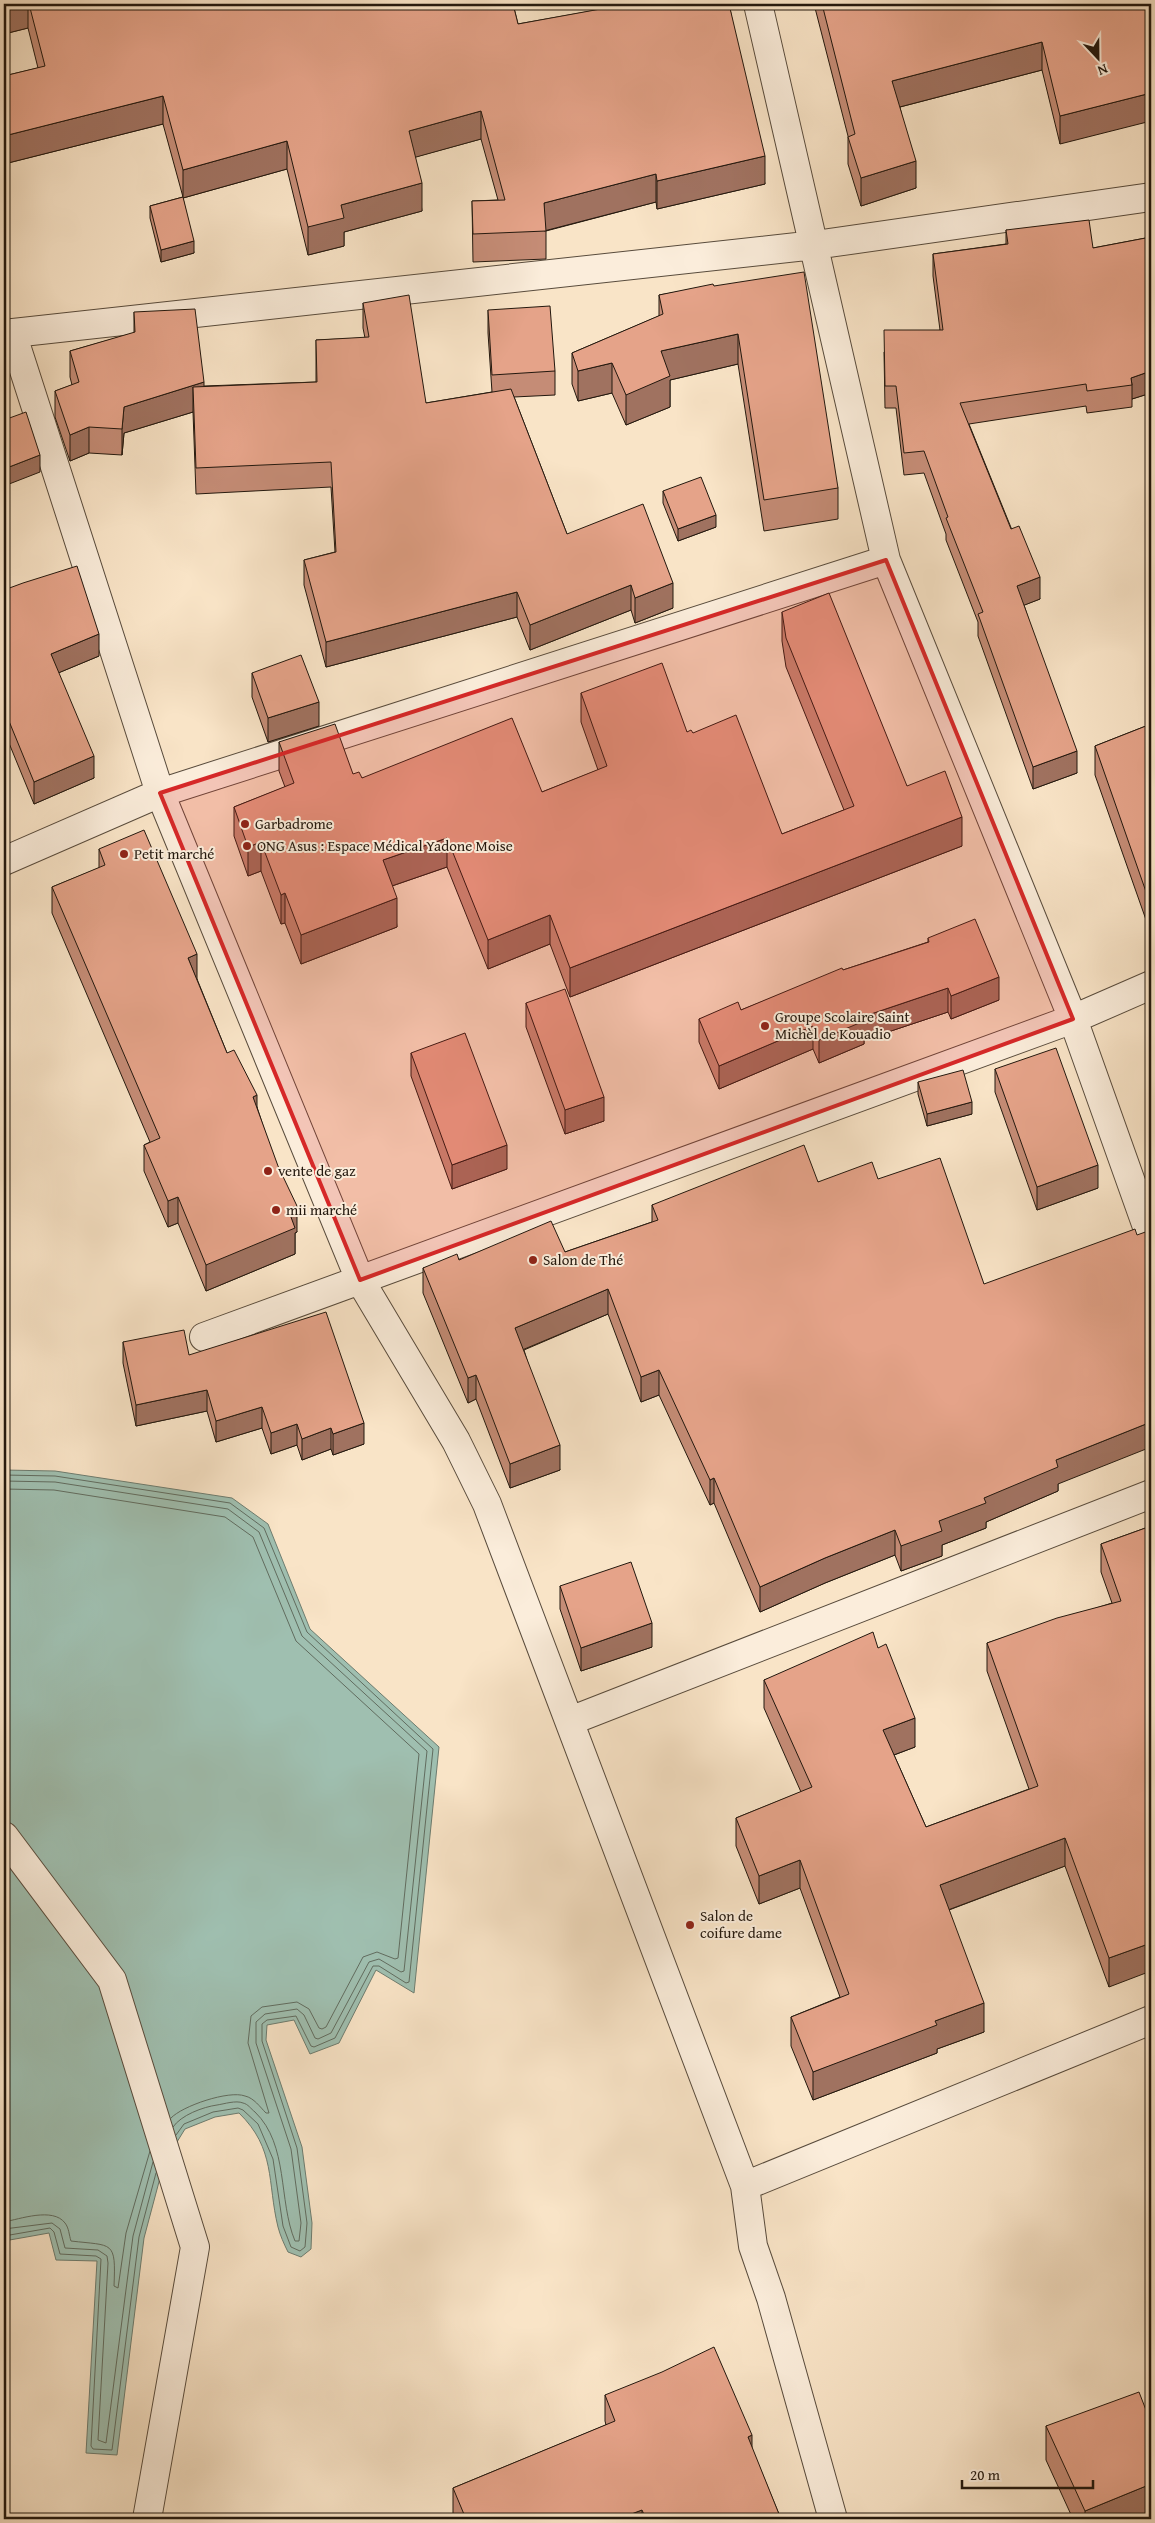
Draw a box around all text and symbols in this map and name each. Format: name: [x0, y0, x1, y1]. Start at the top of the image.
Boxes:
north arrow: [1072, 32, 1122, 82]
text: N: [1094, 59, 1111, 81]
place label: Garbadrome: [255, 813, 333, 834]
marker: Garbadrome: [239, 818, 251, 830]
place label: ONG Asus : Espace Médical Yadone Moise: [257, 835, 513, 856]
marker: ONG Asus : Espace Médical Yadone Moise: [241, 840, 253, 852]
place label: Petit marché: [134, 843, 214, 864]
marker: Petit marché: [118, 848, 130, 860]
place label: Groupe Scolaire Saint Michèl de Kouadio: [775, 1006, 910, 1044]
marker: Groupe Scolaire Saint Michèl de Kouadio: [759, 1020, 771, 1032]
place label: vente de gaz: [278, 1160, 356, 1181]
marker: vente de gaz: [262, 1165, 274, 1177]
place label: mii marché: [286, 1199, 357, 1220]
marker: mii marché: [270, 1204, 282, 1216]
place label: Salon de Thé: [543, 1249, 623, 1270]
marker: Salon de Thé: [527, 1254, 539, 1266]
place label: Salon de coifure dame: [700, 1905, 782, 1943]
marker: Salon de coifure dame: [684, 1919, 696, 1931]
scale bar: [962, 2458, 1094, 2490]
text: 20 m: [970, 2464, 1001, 2485]

